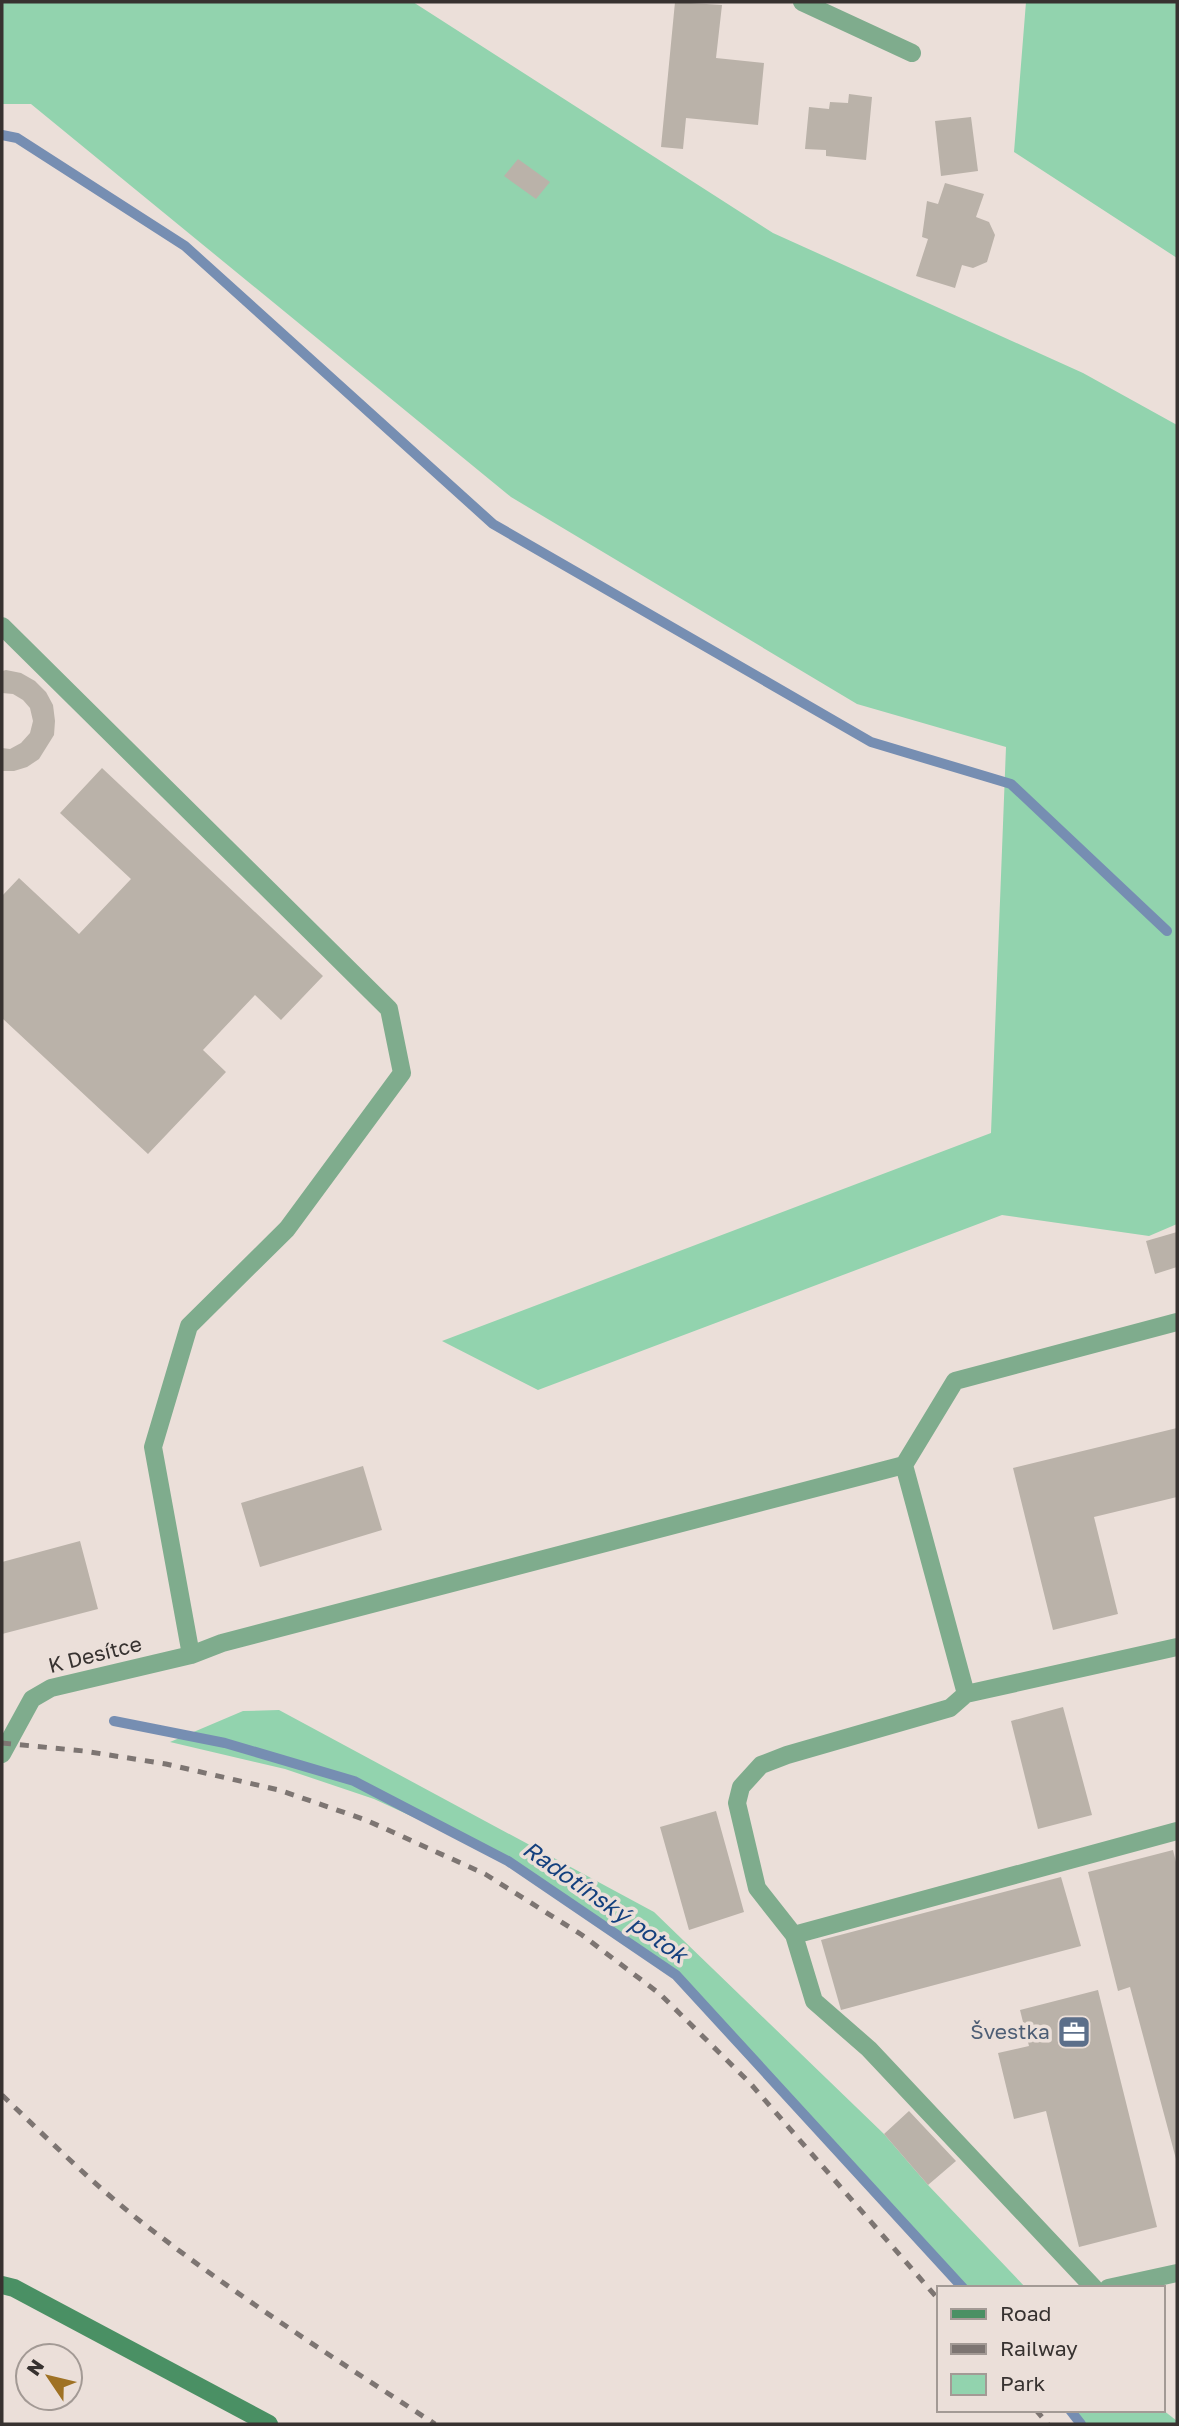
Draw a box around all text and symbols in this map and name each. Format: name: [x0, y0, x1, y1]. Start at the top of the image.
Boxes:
street label: K Desítce: [45, 1630, 144, 1678]
water label: Radotínský potok: [518, 1834, 695, 1969]
office icon: Švestka: [1055, 2013, 1093, 2051]
place label: Švestka: [970, 2018, 1050, 2044]
legend: [937, 2286, 1165, 2412]
text: Road: [1000, 2300, 1051, 2326]
text: Railway: [1000, 2335, 1078, 2361]
north arrow: [14, 2342, 84, 2412]
text: N: [21, 2354, 48, 2379]
text: Park: [1000, 2370, 1046, 2396]

